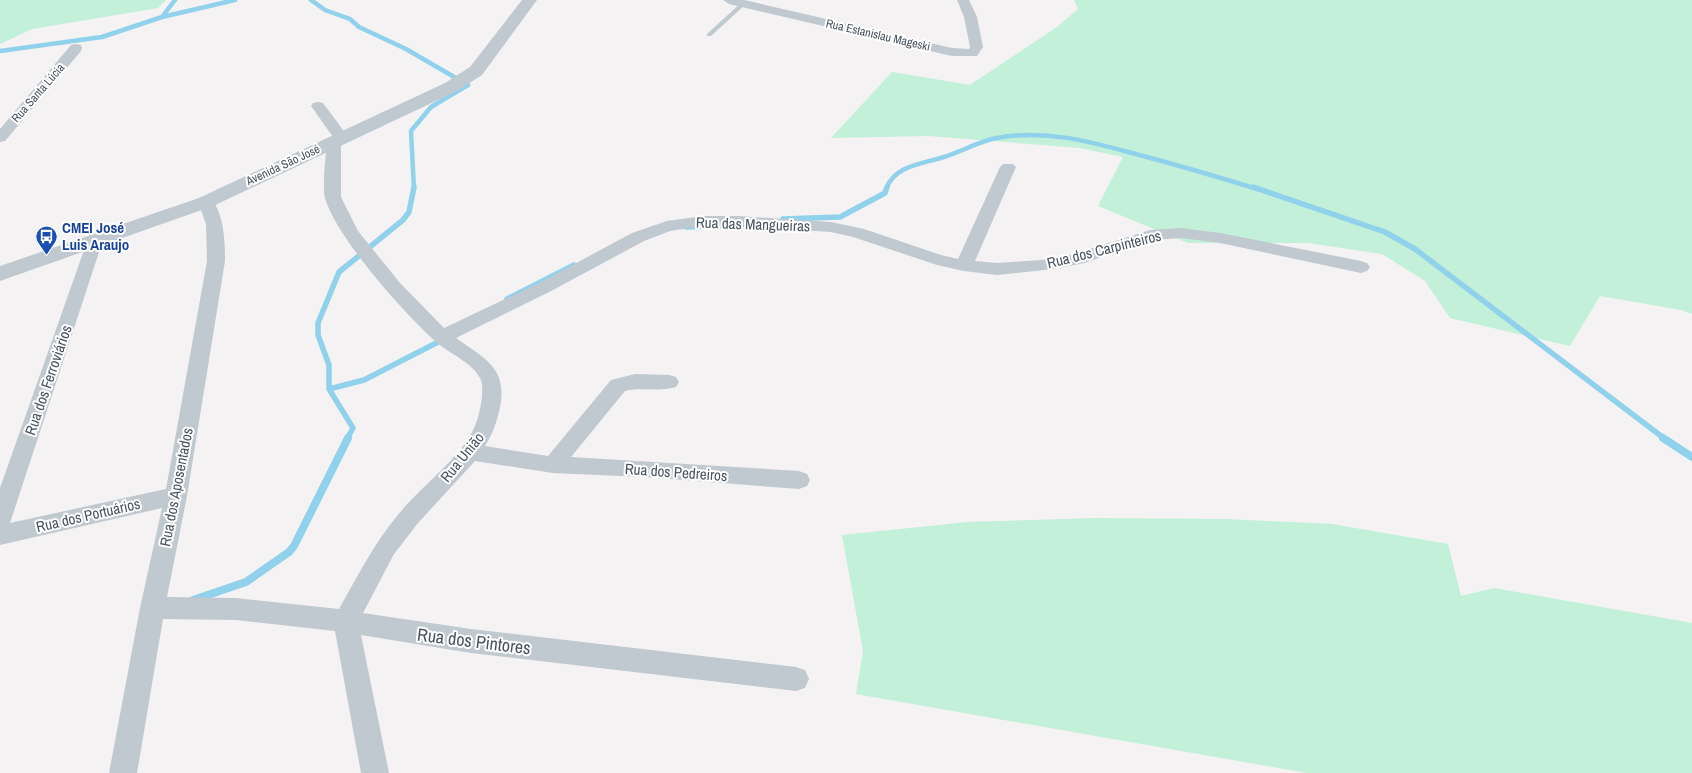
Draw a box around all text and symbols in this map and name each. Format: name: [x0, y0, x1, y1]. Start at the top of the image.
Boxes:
street label: Rua Estanislau Mageski: [824, 15, 932, 55]
street label: Rua Santa Lúcia: [8, 60, 68, 126]
street label: Avenida São José: [243, 141, 323, 190]
street label: Rua das Mangueiras: [696, 212, 810, 236]
place label: CMEI José Luis Araujo: [62, 217, 129, 255]
bus stop icon: CMEI José Luis Araujo: [34, 224, 58, 255]
street label: Rua dos Carpinteiros: [1045, 225, 1163, 273]
street label: Rua dos Ferroviários: [19, 322, 77, 438]
street label: Rua dos Aposentados: [154, 426, 198, 548]
street label: Rua União: [435, 427, 489, 486]
street label: Rua dos Pedreiros: [624, 458, 728, 486]
street label: Rua dos Portuários: [34, 493, 142, 537]
street label: Rua dos Pintores: [416, 622, 532, 660]

